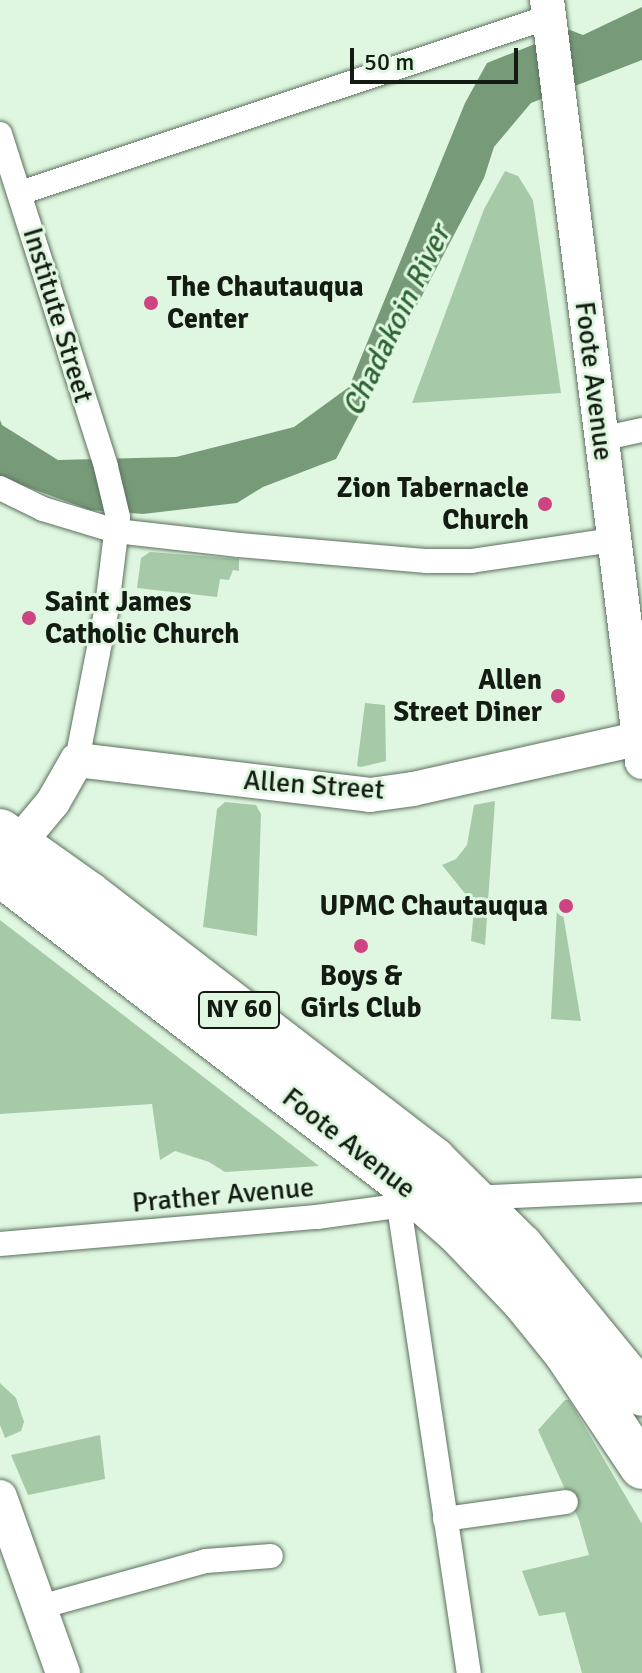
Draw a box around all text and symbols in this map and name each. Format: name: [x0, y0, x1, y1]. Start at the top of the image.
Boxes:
scale bar: [354, 32, 522, 82]
text: 50 m: [364, 47, 414, 77]
water label: Chadakoin River: [335, 220, 459, 422]
street label: Institute Street: [15, 224, 101, 406]
place label: The Chautauqua Center: [167, 270, 364, 336]
marker: The Chautauqua Center: [142, 294, 160, 312]
street label: Foote Avenue: [568, 300, 620, 462]
place label: Zion Tabernacle Church: [336, 471, 529, 537]
marker: Zion Tabernacle Church: [536, 495, 554, 513]
place label: Saint James Catholic Church: [45, 585, 240, 651]
marker: Saint James Catholic Church: [20, 609, 38, 627]
place label: Allen Street Diner: [393, 663, 542, 729]
marker: Allen Street Diner: [549, 687, 567, 705]
street label: Allen Street: [242, 763, 386, 807]
place label: UPMC Chautauqua: [319, 889, 548, 923]
marker: UPMC Chautauqua: [555, 895, 577, 917]
marker: Boys & Girls Club: [352, 937, 370, 955]
place label: Boys & Girls Club: [301, 959, 421, 1025]
road number: NY 60: [197, 988, 281, 1032]
street label: Foote Avenue: [276, 1081, 422, 1205]
street label: Prather Avenue: [131, 1170, 315, 1220]

